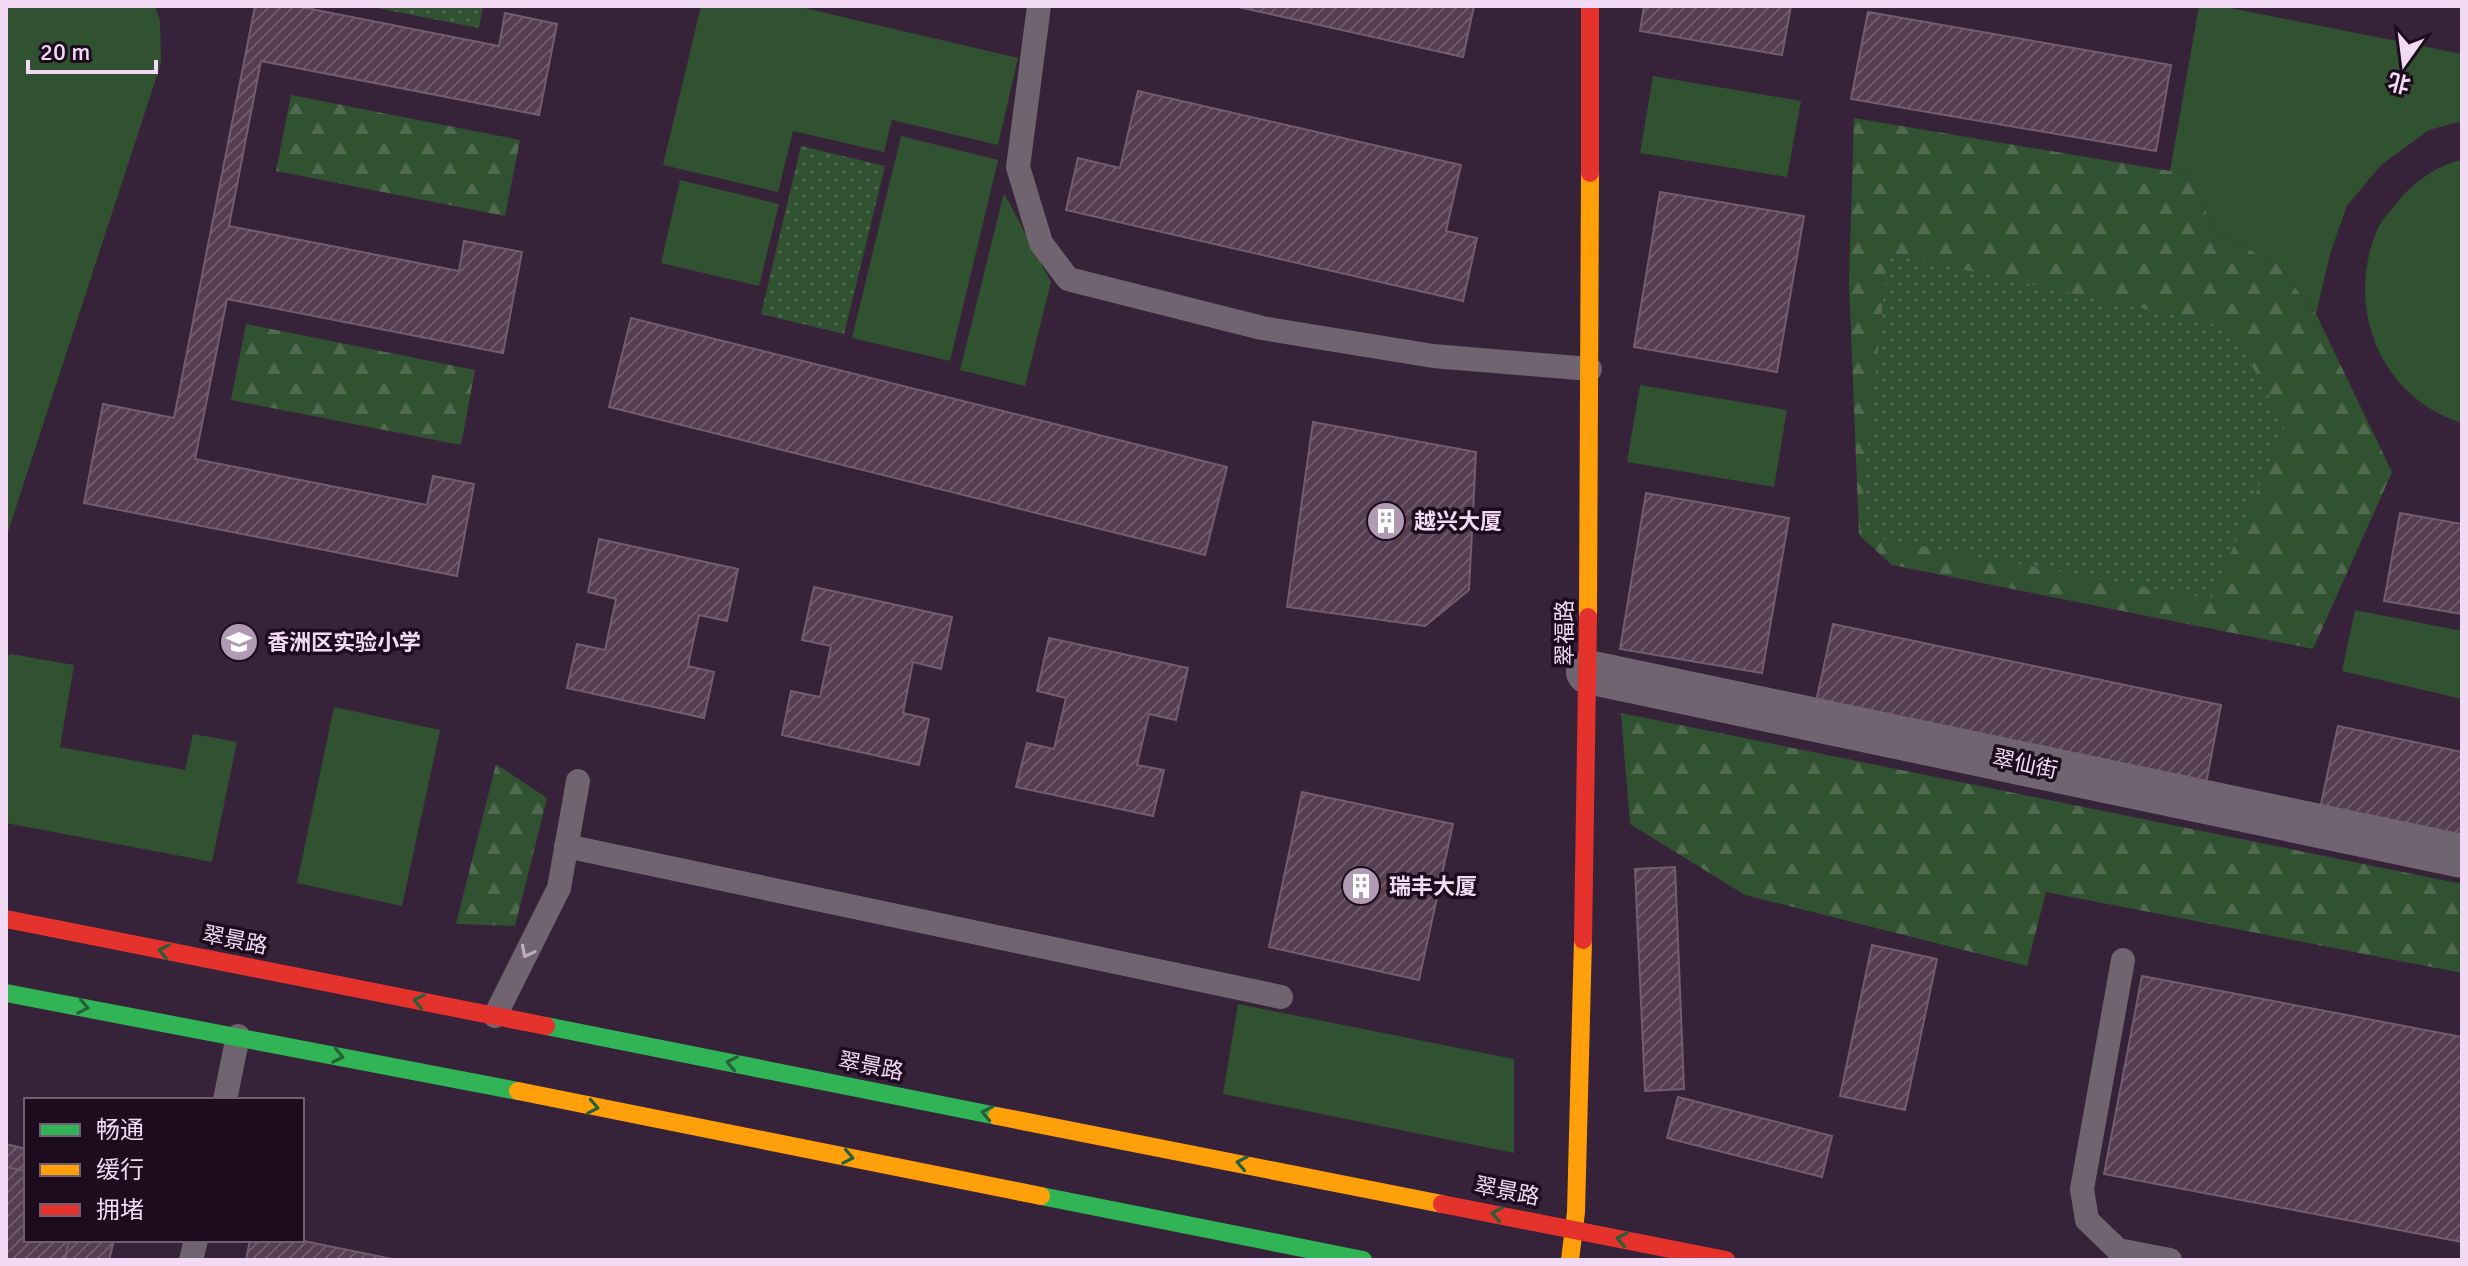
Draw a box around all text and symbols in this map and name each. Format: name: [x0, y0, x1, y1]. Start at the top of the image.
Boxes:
scale bar: [28, 24, 156, 74]
north arrow: [2364, 24, 2444, 104]
text: 20 m: [40, 37, 90, 67]
text: 北: [2385, 67, 2413, 99]
building icon: 越兴大厦: [1365, 500, 1407, 542]
place label: 越兴大厦: [1414, 508, 1502, 535]
street label: 翠福路: [1551, 600, 1578, 666]
school or university icon: 香洲区实验小学: [218, 621, 260, 663]
place label: 香洲区实验小学: [267, 629, 421, 656]
street label: 翠仙街: [1990, 744, 2060, 784]
building icon: 瑞丰大厦: [1340, 865, 1382, 907]
place label: 瑞丰大厦: [1389, 873, 1477, 900]
street label: 翠景路: [200, 920, 270, 960]
one-way arrow: [157, 943, 171, 960]
one-way arrow: [522, 944, 537, 959]
one-way arrow: [413, 993, 426, 1010]
one-way arrow: [75, 998, 89, 1015]
street label: 翠景路: [836, 1046, 906, 1086]
one-way arrow: [331, 1047, 344, 1064]
one-way arrow: [725, 1055, 738, 1072]
one-way arrow: [586, 1097, 600, 1114]
legend: [24, 1098, 304, 1242]
one-way arrow: [981, 1105, 994, 1122]
text: 畅通: [96, 1115, 144, 1145]
one-way arrow: [841, 1148, 855, 1165]
text: 缓行: [96, 1155, 144, 1185]
one-way arrow: [1235, 1156, 1249, 1173]
street label: 翠景路: [1472, 1171, 1542, 1211]
text: 拥堵: [96, 1195, 144, 1225]
one-way arrow: [1491, 1206, 1504, 1223]
one-way arrow: [1616, 1231, 1630, 1248]

